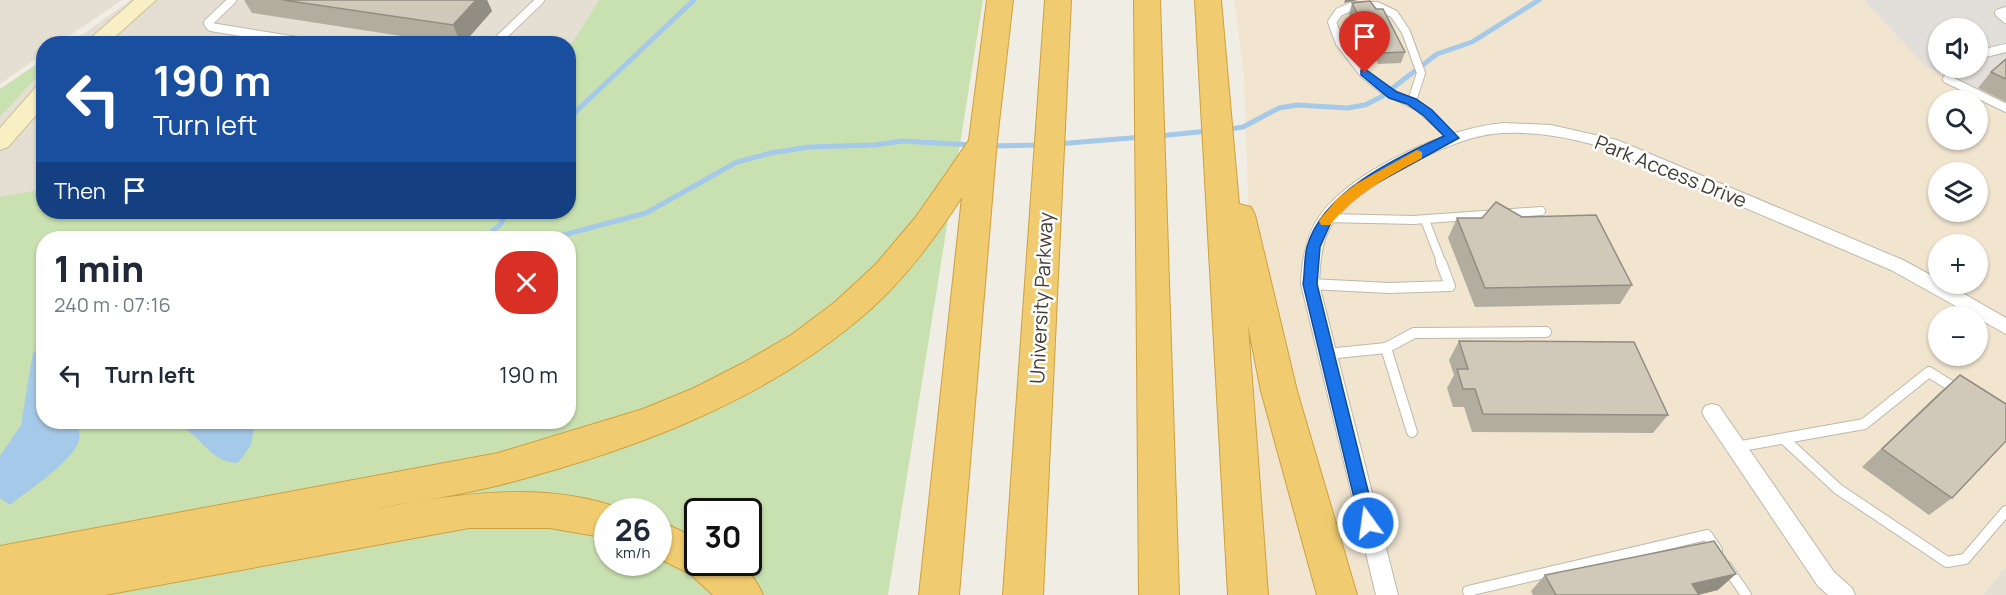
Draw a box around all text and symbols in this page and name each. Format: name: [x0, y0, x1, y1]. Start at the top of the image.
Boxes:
pin: [1339, 11, 1390, 73]
map controls: [1928, 18, 1988, 366]
button: sound: [1928, 18, 1988, 78]
icon: arrive: [1348, 20, 1381, 53]
text: 190 m: [153, 51, 271, 109]
icon: left: [54, 60, 132, 138]
button: search: [1928, 90, 1988, 150]
text: Turn left: [153, 106, 257, 143]
street label: Park Access Drive: [1591, 128, 1751, 214]
button: layers: [1928, 162, 1988, 222]
icon: arrive: [118, 174, 151, 207]
text: Then: [54, 176, 106, 206]
street label: University Parkway: [1023, 211, 1059, 385]
button: +: [1928, 234, 1988, 294]
text: 1 min: [54, 244, 144, 293]
button: close: [495, 251, 558, 314]
text: 240 m · 07:16: [54, 291, 171, 318]
button: −: [1928, 306, 1988, 366]
icon: left: [54, 359, 87, 392]
text: Turn left: [105, 360, 195, 390]
text: 190 m: [499, 360, 558, 390]
position arrow: [1336, 491, 1400, 555]
speed limit sign: 30: [684, 498, 762, 576]
text: 26: [615, 509, 651, 550]
text: km/h: [616, 542, 650, 563]

